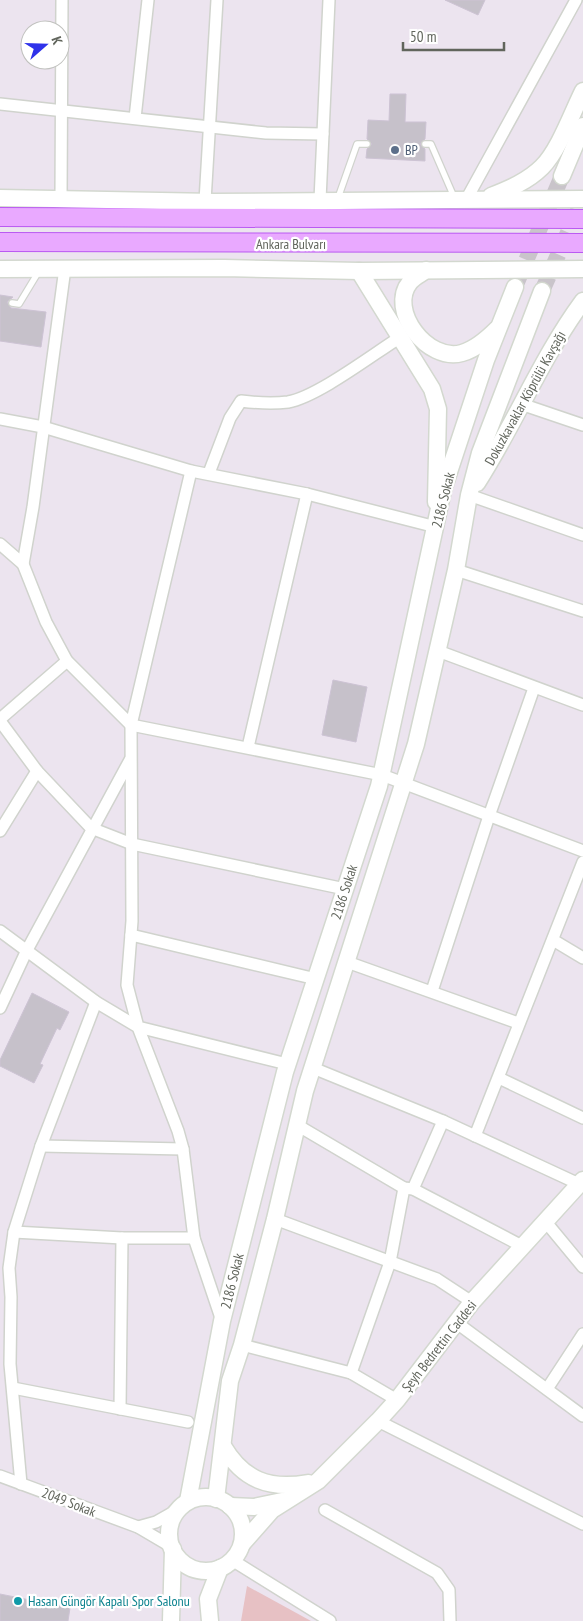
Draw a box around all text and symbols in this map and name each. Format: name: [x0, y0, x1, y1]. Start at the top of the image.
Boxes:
north arrow: [20, 20, 70, 70]
scale bar: [403, 20, 504, 52]
text: 50 m: [410, 27, 436, 46]
text: K: [48, 34, 67, 48]
place label: BP: [405, 141, 418, 159]
marker: BP: [389, 144, 401, 156]
street label: Ankara Bulvarı: [256, 235, 326, 253]
street label: Dokuzkavaklar Köprülü Kavşağı: [481, 328, 569, 468]
street label: 2186 Sokak: [427, 470, 459, 530]
street label: 2186 Sokak: [327, 862, 361, 922]
street label: 2186 Sokak: [216, 1251, 248, 1311]
street label: Şeyh Bedrettin Caddesi: [398, 1297, 480, 1395]
street label: 2049 Sokak: [39, 1483, 99, 1521]
place label: Hasan Güngör Kapalı Spor Salonu: [28, 1592, 190, 1610]
marker: Hasan Güngör Kapalı Spor Salonu: [12, 1595, 24, 1607]

